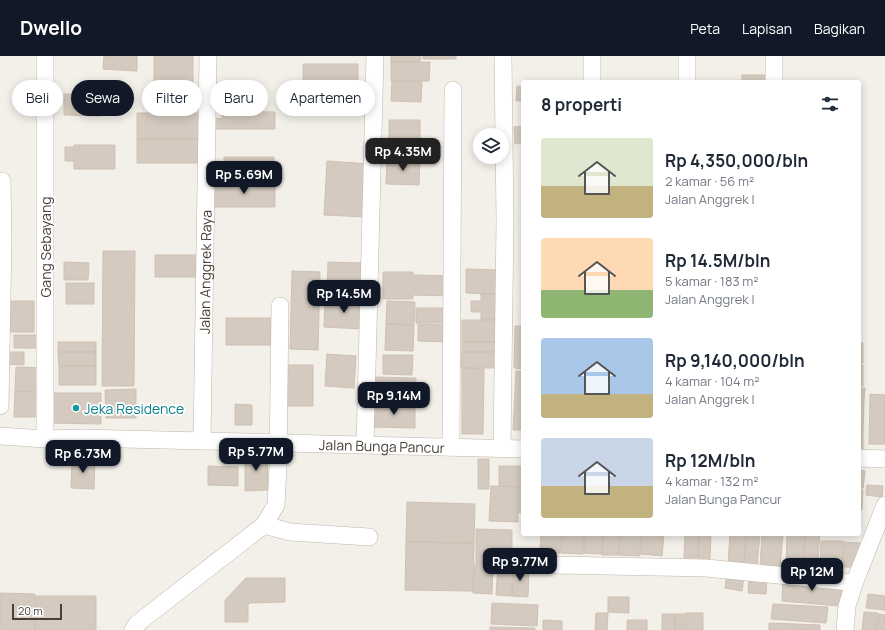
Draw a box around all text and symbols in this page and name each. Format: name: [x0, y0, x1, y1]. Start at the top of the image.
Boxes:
text: Dwello: [20, 15, 82, 41]
text: Peta: [690, 19, 720, 38]
text: Lapisan: [742, 19, 792, 38]
text: Bagikan: [814, 19, 865, 38]
chip: Beli: [12, 80, 63, 116]
chip: Sewa: [71, 80, 134, 116]
chip: Filter: [142, 80, 202, 116]
chip: Baru: [210, 80, 268, 116]
chip: Apartemen: [276, 80, 375, 116]
text: 8 properti: [541, 93, 622, 116]
icon: filters: [819, 93, 841, 115]
map controls: [473, 128, 509, 164]
button: layers: [473, 128, 509, 164]
pin: Rp 4.35M: [362, 138, 444, 172]
text: Rp 4.35M: [374, 142, 432, 160]
text: Rp 4,350,000/bln: [665, 149, 808, 172]
icon: home: [573, 154, 621, 202]
pin: Rp 5.69M: [203, 161, 285, 195]
text: Rp 5.69M: [215, 165, 273, 183]
text: 2 kamar · 56 m²: [665, 172, 754, 190]
text: Jalan Anggrek I: [665, 190, 754, 208]
street label: Gang Sebayang: [36, 197, 55, 298]
street label: Jalan Anggrek Raya: [194, 210, 215, 334]
text: Rp 14.5M/bln: [665, 249, 770, 272]
icon: home: [573, 254, 621, 302]
text: 5 kamar · 183 m²: [665, 272, 758, 290]
pin: Rp 14.5M: [303, 280, 385, 314]
text: Rp 14.5M: [316, 284, 372, 302]
text: Jalan Anggrek I: [665, 290, 754, 308]
text: Rp 9,140,000/bln: [665, 349, 805, 372]
icon: home: [573, 354, 621, 402]
text: 4 kamar · 104 m²: [665, 372, 760, 390]
pin: Rp 9.14M: [353, 382, 435, 416]
text: Rp 9.14M: [367, 386, 421, 404]
text: Jalan Anggrek I: [665, 390, 754, 408]
place label: Jeka Residence: [84, 399, 184, 418]
marker: Jeka Residence: [71, 403, 81, 413]
street label: Jalan Bunga Pancur: [319, 434, 445, 457]
pin: Rp 5.77M: [215, 438, 297, 472]
pin: Rp 6.73M: [42, 440, 124, 474]
text: Rp 5.77M: [228, 442, 284, 460]
text: Rp 6.73M: [55, 444, 111, 462]
text: Rp 12M/bln: [665, 449, 755, 472]
icon: home: [573, 454, 621, 502]
text: 4 kamar · 132 m²: [665, 472, 759, 490]
text: Jalan Bunga Pancur: [665, 490, 782, 508]
pin: Rp 9.77M: [479, 548, 561, 582]
text: Rp 9.77M: [492, 552, 548, 570]
pin: Rp 12M: [779, 558, 845, 592]
text: Rp 12M: [790, 562, 834, 580]
scale bar: [12, 602, 62, 621]
text: 20 m: [18, 603, 43, 618]

